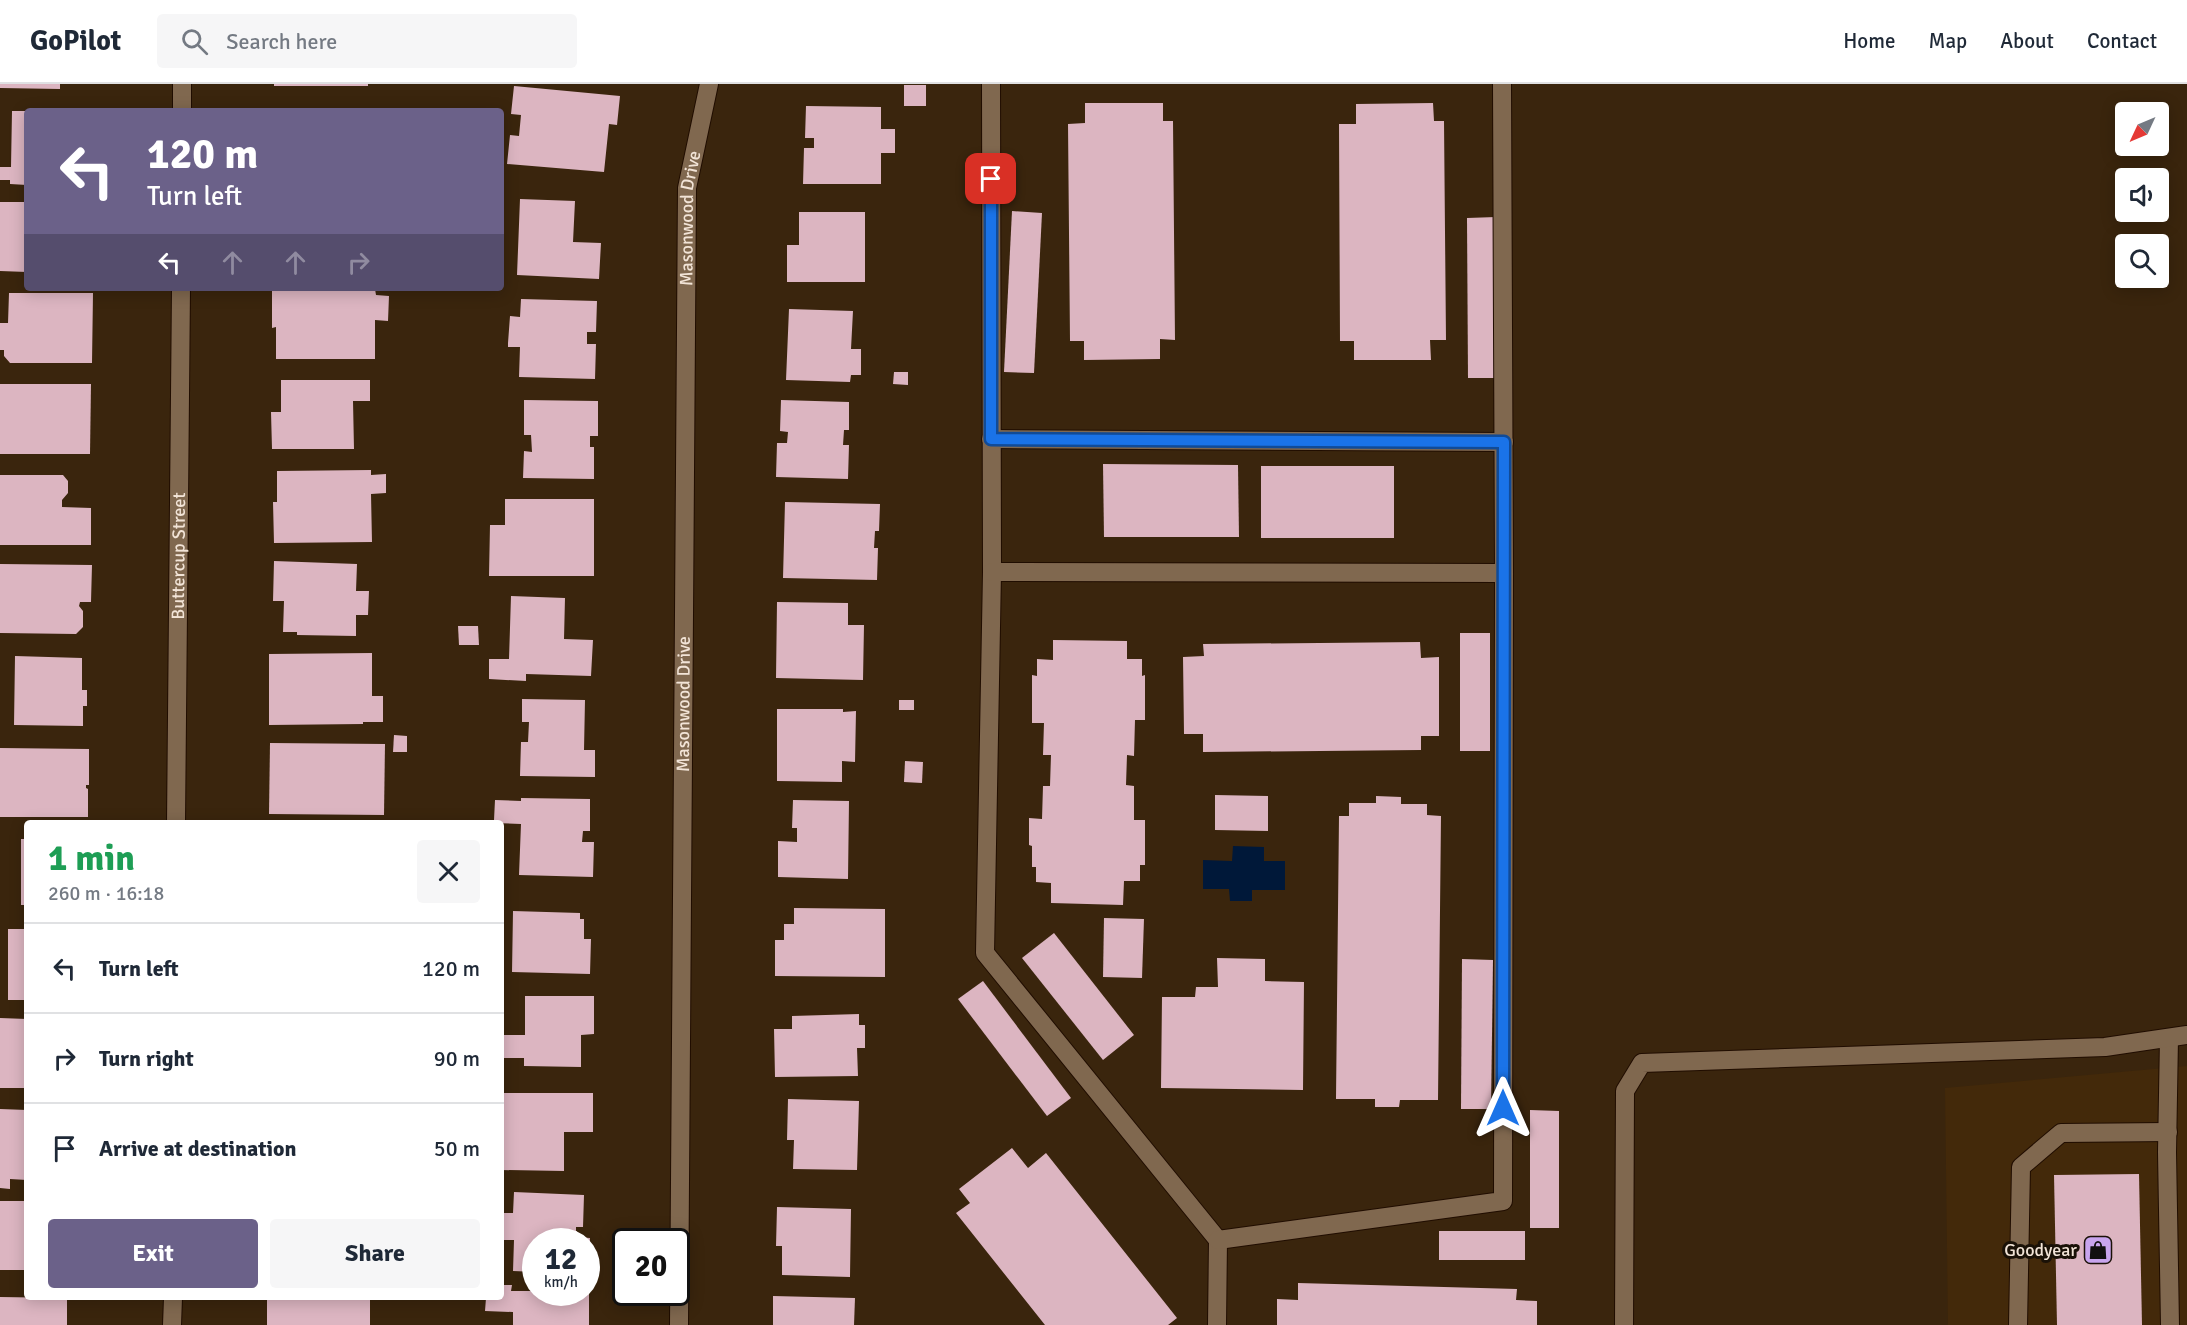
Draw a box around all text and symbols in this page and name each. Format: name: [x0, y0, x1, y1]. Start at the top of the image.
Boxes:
search box: [157, 14, 577, 68]
text: GoPilot: [30, 24, 121, 58]
icon: search: [178, 25, 211, 58]
text: Search here: [226, 28, 337, 55]
text: Home: [1843, 28, 1896, 54]
text: Map: [1929, 28, 1967, 54]
text: About: [2000, 28, 2054, 54]
text: Contact: [2087, 28, 2157, 54]
north arrow: [2115, 102, 2169, 156]
map controls: [2115, 102, 2169, 288]
text: 120 m: [147, 129, 258, 180]
icon: left: [48, 132, 126, 210]
street label: Masonwood Drive: [675, 149, 706, 286]
pin: [965, 153, 1016, 204]
icon: arrive: [974, 162, 1007, 195]
button: sound: [2115, 168, 2169, 222]
text: Turn left: [147, 180, 242, 213]
button: search: [2115, 234, 2169, 288]
icon: left: [153, 246, 186, 279]
icon: ahead: [216, 246, 249, 279]
icon: ahead: [279, 246, 312, 279]
icon: right: [342, 246, 375, 279]
street label: Buttercup Street: [167, 492, 190, 620]
street label: Masonwood Drive: [672, 636, 695, 772]
text: 1 min: [48, 836, 135, 881]
button: close: [417, 840, 480, 903]
text: 260 m · 16:18: [48, 881, 164, 906]
icon: left: [48, 952, 81, 985]
text: Turn left: [99, 955, 179, 982]
text: 120 m: [422, 955, 480, 982]
icon: right: [48, 1042, 81, 1075]
text: Turn right: [99, 1045, 194, 1072]
text: 90 m: [434, 1045, 480, 1072]
position arrow: [1471, 1076, 1535, 1140]
icon: arrive: [48, 1132, 81, 1165]
text: Arrive at destination: [99, 1135, 296, 1162]
text: 50 m: [434, 1135, 480, 1162]
button: Exit: [48, 1219, 258, 1288]
button: Share: [270, 1219, 480, 1288]
speed limit sign: 20: [612, 1228, 690, 1306]
shop icon: Goodyear: [2082, 1234, 2114, 1266]
place label: Goodyear: [2004, 1239, 2077, 1261]
text: 12: [545, 1241, 577, 1278]
text: km/h: [544, 1273, 578, 1291]

